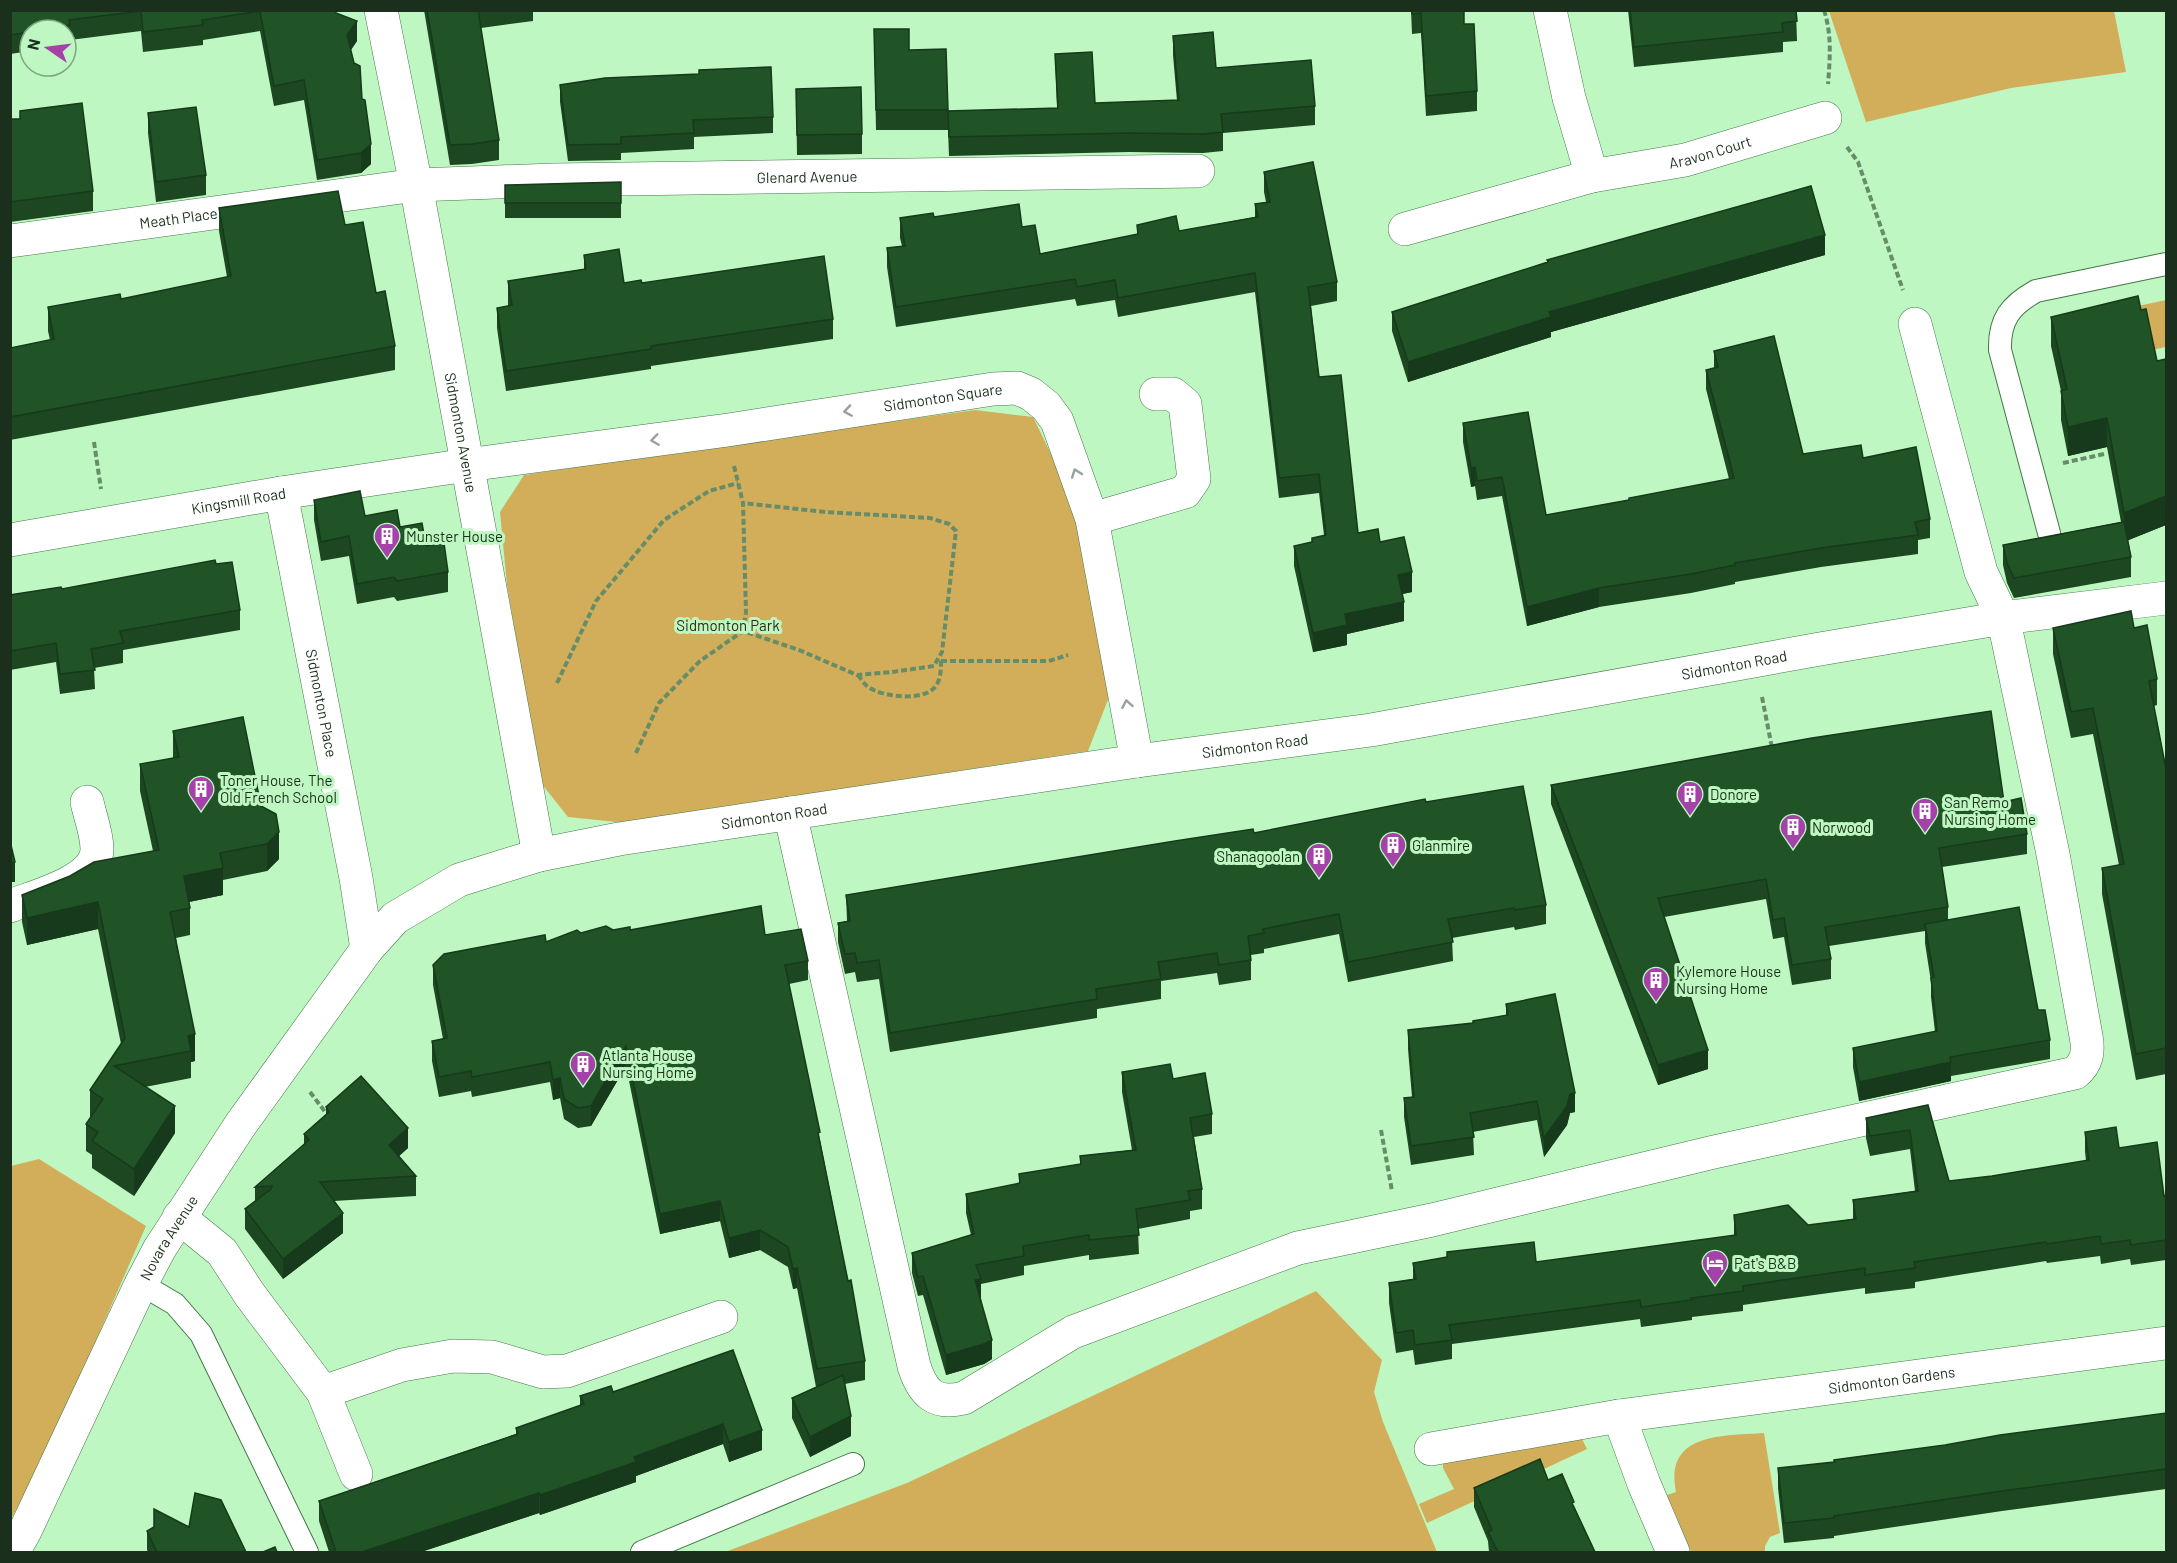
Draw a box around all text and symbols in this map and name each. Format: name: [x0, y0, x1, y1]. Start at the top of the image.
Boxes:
north arrow: [18, 18, 78, 78]
text: N: [22, 37, 43, 52]
street label: Aravon Court: [1668, 132, 1753, 172]
street label: Glenard Avenue: [757, 167, 858, 186]
street label: Meath Place: [138, 203, 219, 232]
street label: Sidmonton Avenue: [442, 371, 481, 494]
street label: Sidmonton Square: [882, 380, 1003, 415]
one-way arrow: [843, 405, 852, 417]
one-way arrow: [650, 433, 659, 445]
one-way arrow: [1070, 468, 1083, 479]
street label: Kingsmill Road: [190, 483, 287, 517]
building icon: Munster House: [372, 521, 402, 559]
place label: Munster House: [406, 527, 503, 545]
park label: Sidmonton Park: [676, 616, 780, 634]
street label: Sidmonton Road: [1680, 646, 1788, 683]
street label: Sidmonton Place: [303, 647, 341, 759]
one-way arrow: [1121, 699, 1133, 708]
street label: Sidmonton Road: [1201, 729, 1309, 761]
place label: Toner House, The Old French School: [220, 771, 337, 806]
building icon: Toner House, The Old French School: [186, 774, 216, 812]
building icon: Donore: [1675, 779, 1705, 817]
place label: Donore: [1710, 785, 1757, 803]
place label: San Remo Nursing Home: [1944, 793, 2036, 828]
building icon: San Remo Nursing Home: [1910, 796, 1940, 834]
street label: Sidmonton Road: [720, 799, 828, 833]
building icon: Norwood: [1778, 812, 1808, 850]
place label: Norwood: [1812, 818, 1871, 836]
building icon: Glanmire: [1378, 830, 1408, 868]
place label: Glanmire: [1412, 836, 1470, 854]
building icon: Shanagoolan: [1304, 841, 1334, 879]
place label: Shanagoolan: [1216, 847, 1300, 865]
place label: Kylemore House Nursing Home: [1676, 962, 1781, 997]
building icon: Kylemore House Nursing Home: [1641, 965, 1671, 1003]
place label: Atlanta House Nursing Home: [602, 1046, 694, 1081]
building icon: Atlanta House Nursing Home: [568, 1049, 598, 1087]
street label: Novara Avenue: [136, 1192, 201, 1283]
hotel icon: Pat's B&B: [1700, 1248, 1730, 1286]
place label: Pat's B&B: [1734, 1254, 1796, 1272]
street label: Sidmonton Gardens: [1827, 1362, 1956, 1397]

